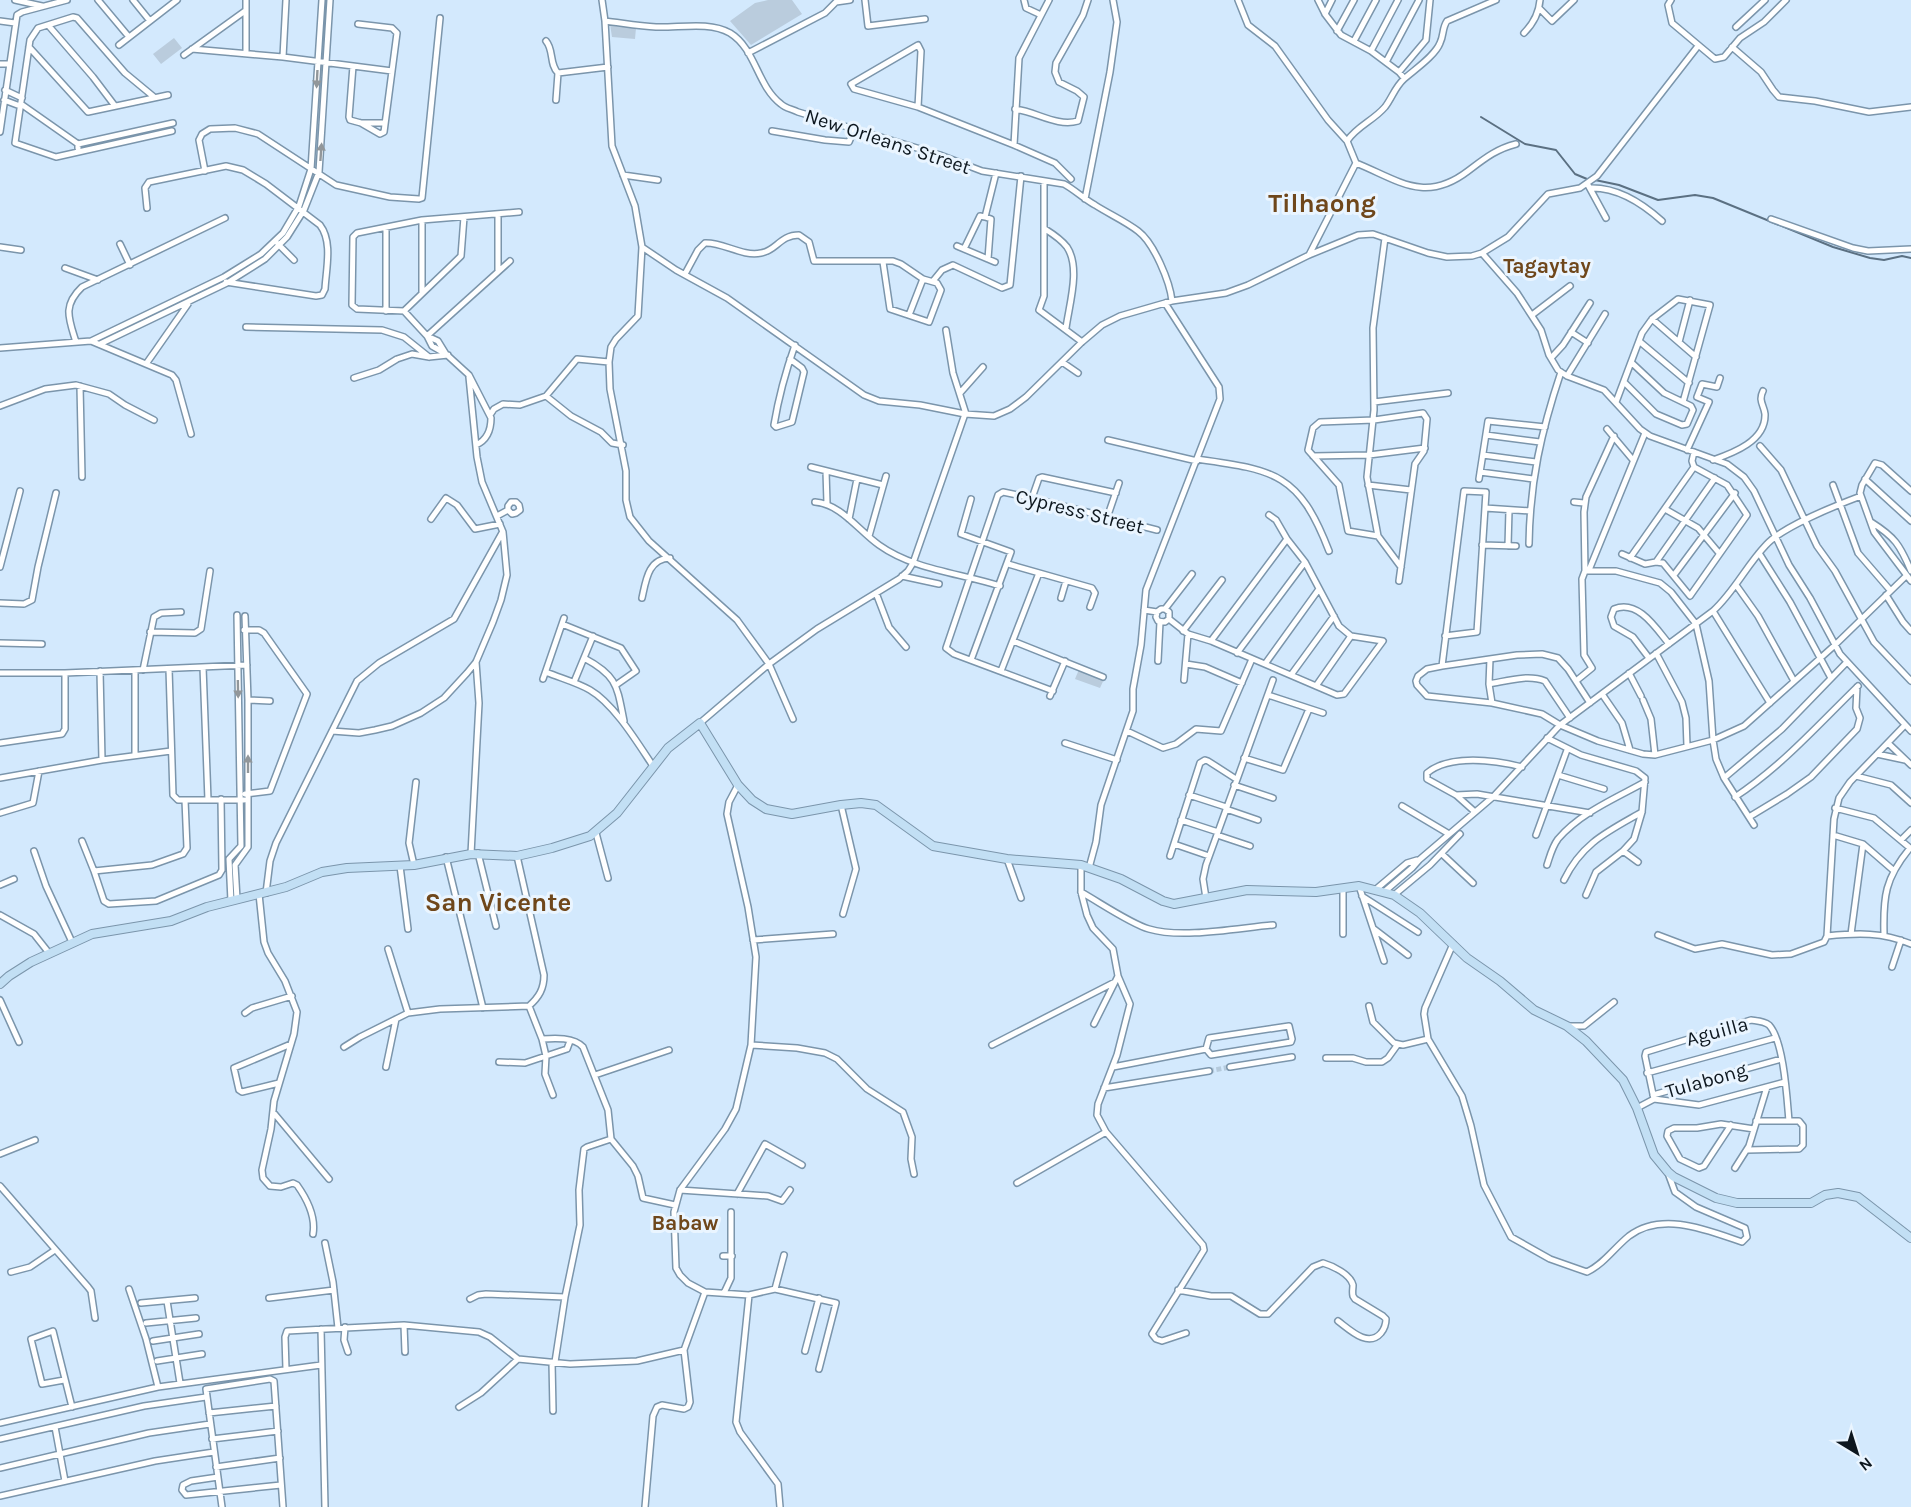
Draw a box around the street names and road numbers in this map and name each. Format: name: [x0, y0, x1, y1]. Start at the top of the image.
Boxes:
street label: New Orleans Street: [802, 104, 974, 179]
street label: Cypress Street: [1013, 484, 1147, 539]
street label: Aguilla: [1684, 1012, 1751, 1051]
street label: Tulabong: [1663, 1058, 1749, 1103]

